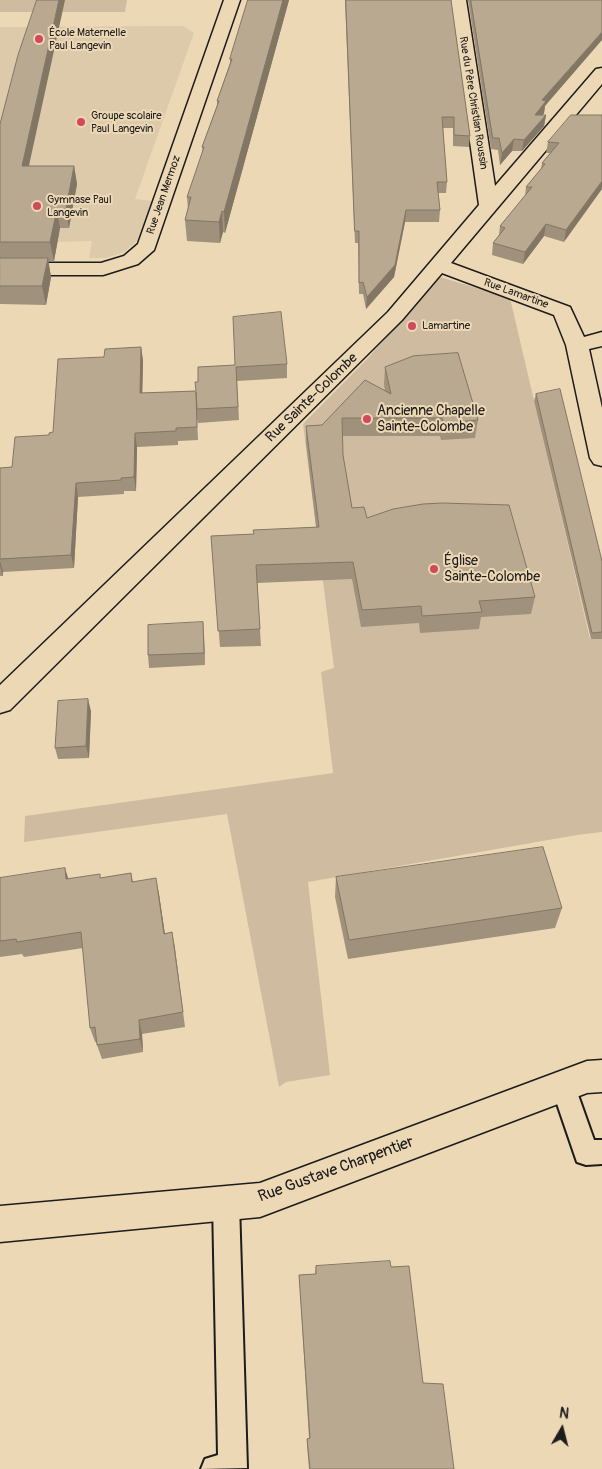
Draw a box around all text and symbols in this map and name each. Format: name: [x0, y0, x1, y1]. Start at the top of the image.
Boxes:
place label: École Maternelle Paul Langevin: [49, 26, 126, 52]
marker: École Maternelle Paul Langevin: [33, 33, 45, 45]
street label: Rue du Père Christian Roussin: [456, 35, 490, 171]
place label: Groupe scolaire Paul Langevin: [91, 109, 162, 135]
marker: Groupe scolaire Paul Langevin: [75, 116, 87, 128]
street label: Rue Jean Mermoz: [144, 154, 184, 236]
place label: Gymnase Paul Langevin: [47, 193, 112, 219]
marker: Gymnase Paul Langevin: [31, 200, 43, 212]
street label: Rue Lamartine: [482, 276, 550, 312]
place label: Lamartine: [422, 319, 470, 333]
marker: Lamartine: [406, 320, 418, 332]
street label: Rue Sainte-Colombe: [263, 350, 361, 446]
place label: Ancienne Chapelle Sainte-Colombe: [377, 403, 485, 436]
marker: Ancienne Chapelle Sainte-Colombe: [361, 413, 373, 425]
place label: Église Sainte-Colombe: [444, 553, 540, 586]
marker: Église Sainte-Colombe: [428, 563, 440, 575]
street label: Rue Gustave Charpentier: [255, 1133, 417, 1207]
north arrow: [537, 1404, 587, 1454]
text: N: [558, 1405, 570, 1423]

